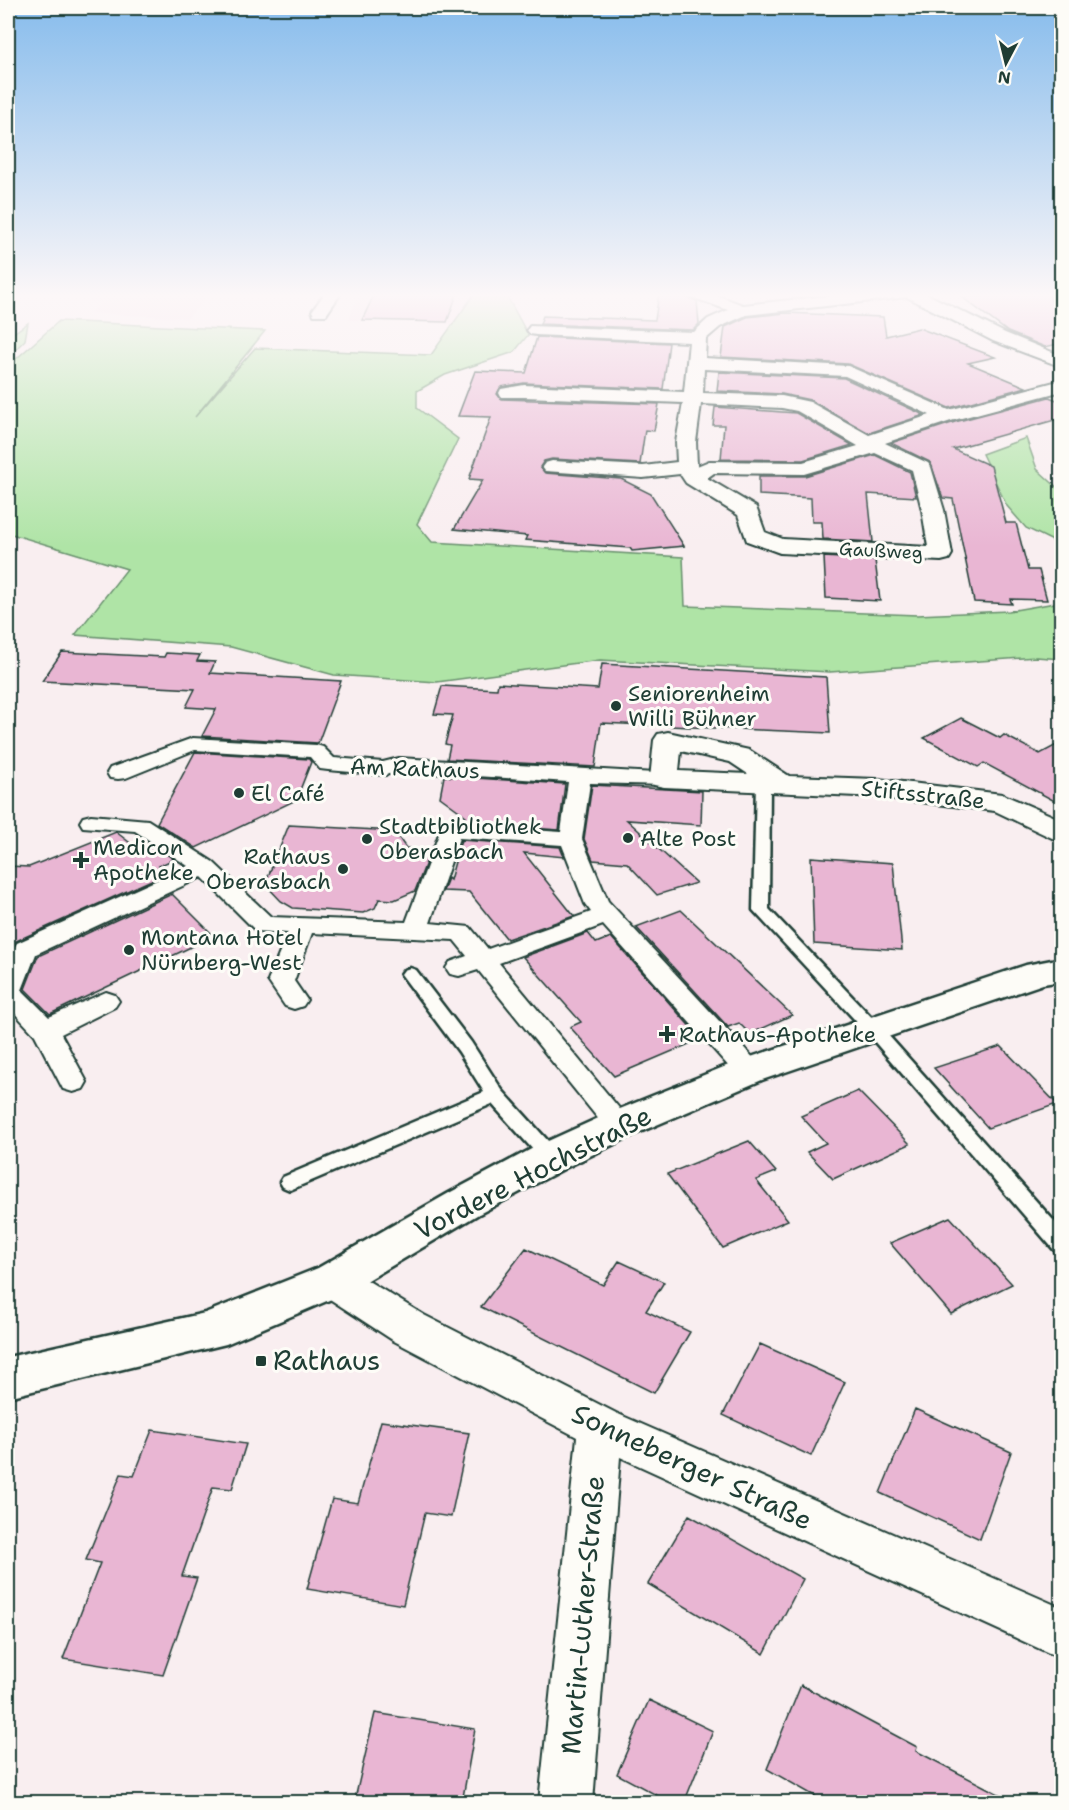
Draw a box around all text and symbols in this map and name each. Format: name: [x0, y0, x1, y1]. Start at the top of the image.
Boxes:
north arrow: [976, 33, 1036, 93]
text: N: [997, 66, 1012, 89]
street label: Gaußweg: [839, 537, 923, 565]
place label: Seniorenheim Willi Bühner: [628, 679, 770, 733]
marker: Seniorenheim Willi Bühner: [609, 699, 623, 713]
street label: Am Rathaus: [350, 752, 480, 785]
street label: Stiftsstraße: [860, 774, 986, 815]
place label: El Café: [251, 779, 325, 808]
marker: El Café: [232, 786, 246, 800]
place label: Stadtbibliothek Oberasbach: [379, 812, 542, 866]
place label: Alte Post: [640, 824, 736, 853]
marker: Alte Post: [621, 831, 635, 845]
marker: Stadtbibliothek Oberasbach: [360, 832, 374, 846]
place label: Medicon Apotheke: [93, 833, 194, 887]
place label: Rathaus Oberasbach: [206, 842, 331, 896]
marker: Medicon Apotheke: [74, 853, 88, 867]
marker: Rathaus Oberasbach: [336, 862, 350, 876]
place label: Montana Hotel Nürnberg-West: [141, 923, 303, 977]
marker: Montana Hotel Nürnberg-West: [122, 943, 136, 957]
place label: Rathaus-Apotheke: [679, 1020, 876, 1049]
marker: Rathaus-Apotheke: [660, 1027, 674, 1041]
street label: Vordere Hochstraße: [408, 1097, 658, 1248]
place label: Rathaus: [273, 1342, 380, 1379]
marker: Rathaus: [254, 1354, 268, 1368]
street label: Sonneberger Straße: [566, 1395, 818, 1539]
street label: Martin-Luther-Straße: [552, 1474, 613, 1756]

